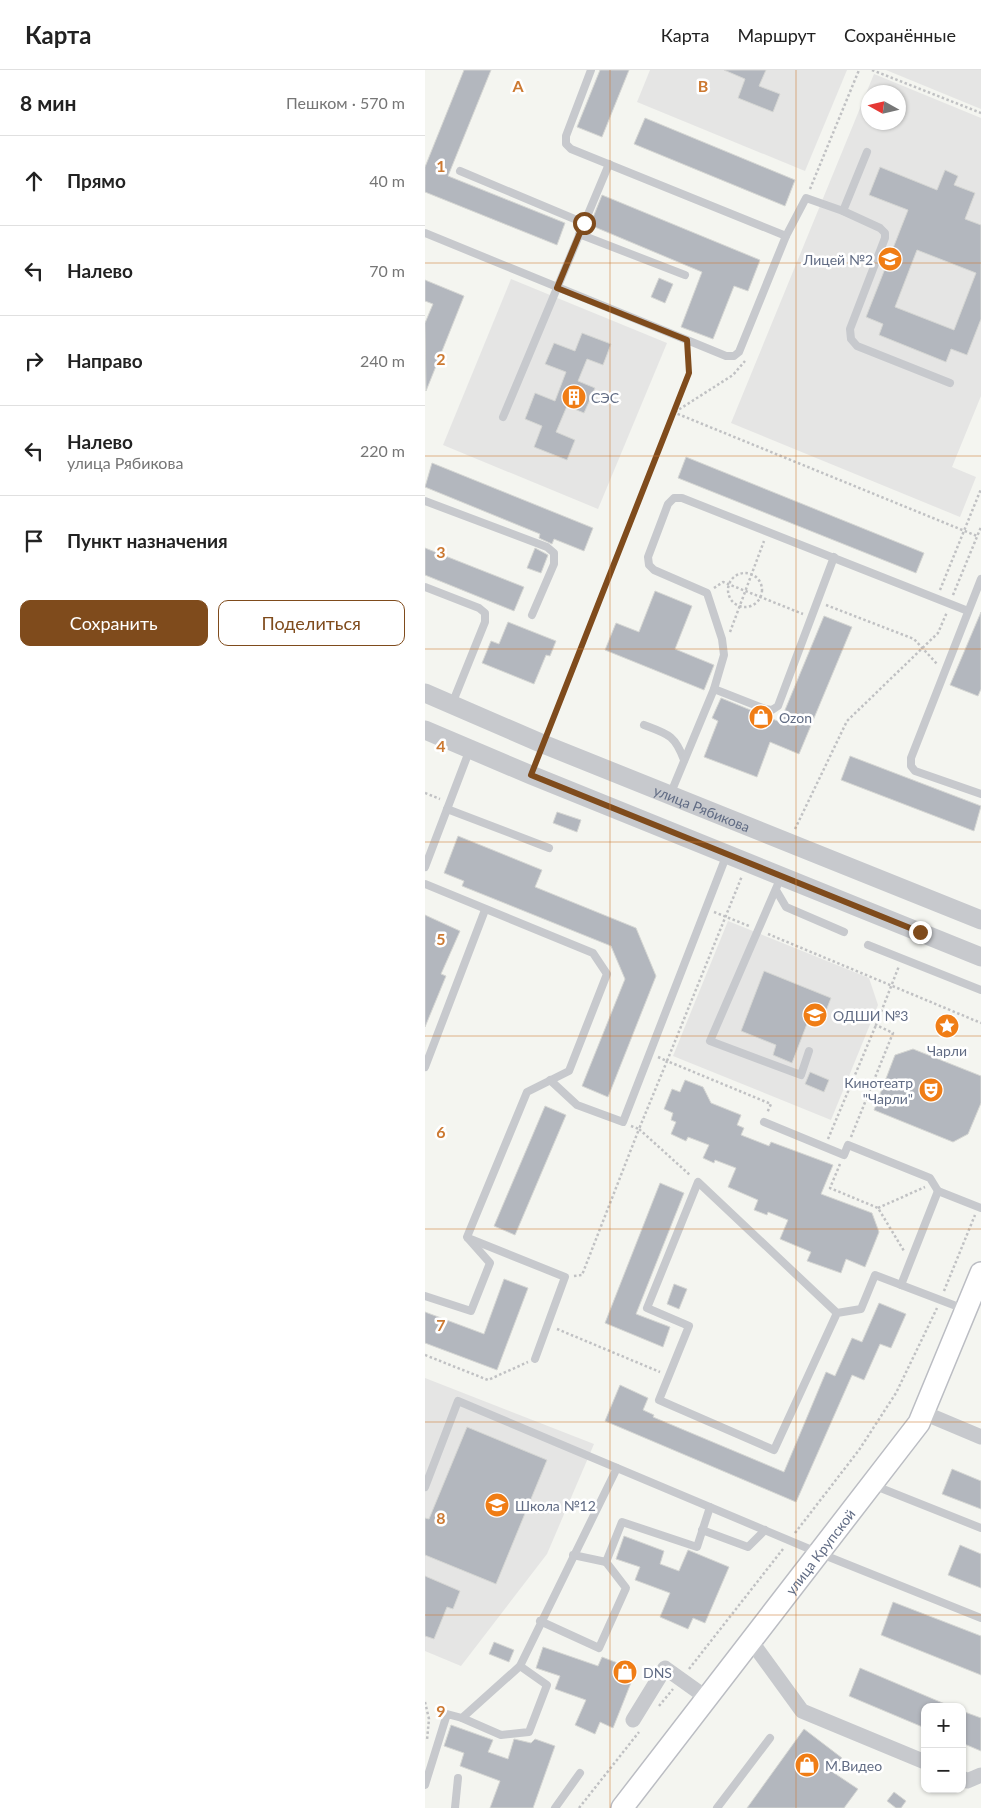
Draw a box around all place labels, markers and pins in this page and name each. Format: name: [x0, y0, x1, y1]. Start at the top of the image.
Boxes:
school or university icon: Лицей №2: [877, 246, 903, 272]
place label: Лицей №2: [802, 251, 873, 268]
building icon: СЭС: [561, 384, 587, 410]
place label: СЭС: [591, 389, 620, 406]
shop icon: Ozon: [748, 704, 774, 730]
place label: Ozon: [779, 709, 812, 726]
school or university icon: ОДШИ №3: [802, 1002, 828, 1028]
place label: ОДШИ №3: [833, 1007, 908, 1024]
place icon: Чарли: [934, 1013, 960, 1039]
place label: Чарли: [927, 1042, 967, 1059]
place label: Кинотеатр "Чарли": [844, 1074, 913, 1107]
theatre icon: Кинотеатр "Чарли": [918, 1077, 944, 1103]
school or university icon: Школа №12: [484, 1492, 510, 1518]
place label: Школа №12: [515, 1497, 596, 1514]
shop icon: DNS: [612, 1659, 638, 1685]
place label: DNS: [643, 1664, 672, 1681]
shop icon: М.Видео: [794, 1752, 820, 1778]
place label: М.Видео: [825, 1757, 882, 1774]

